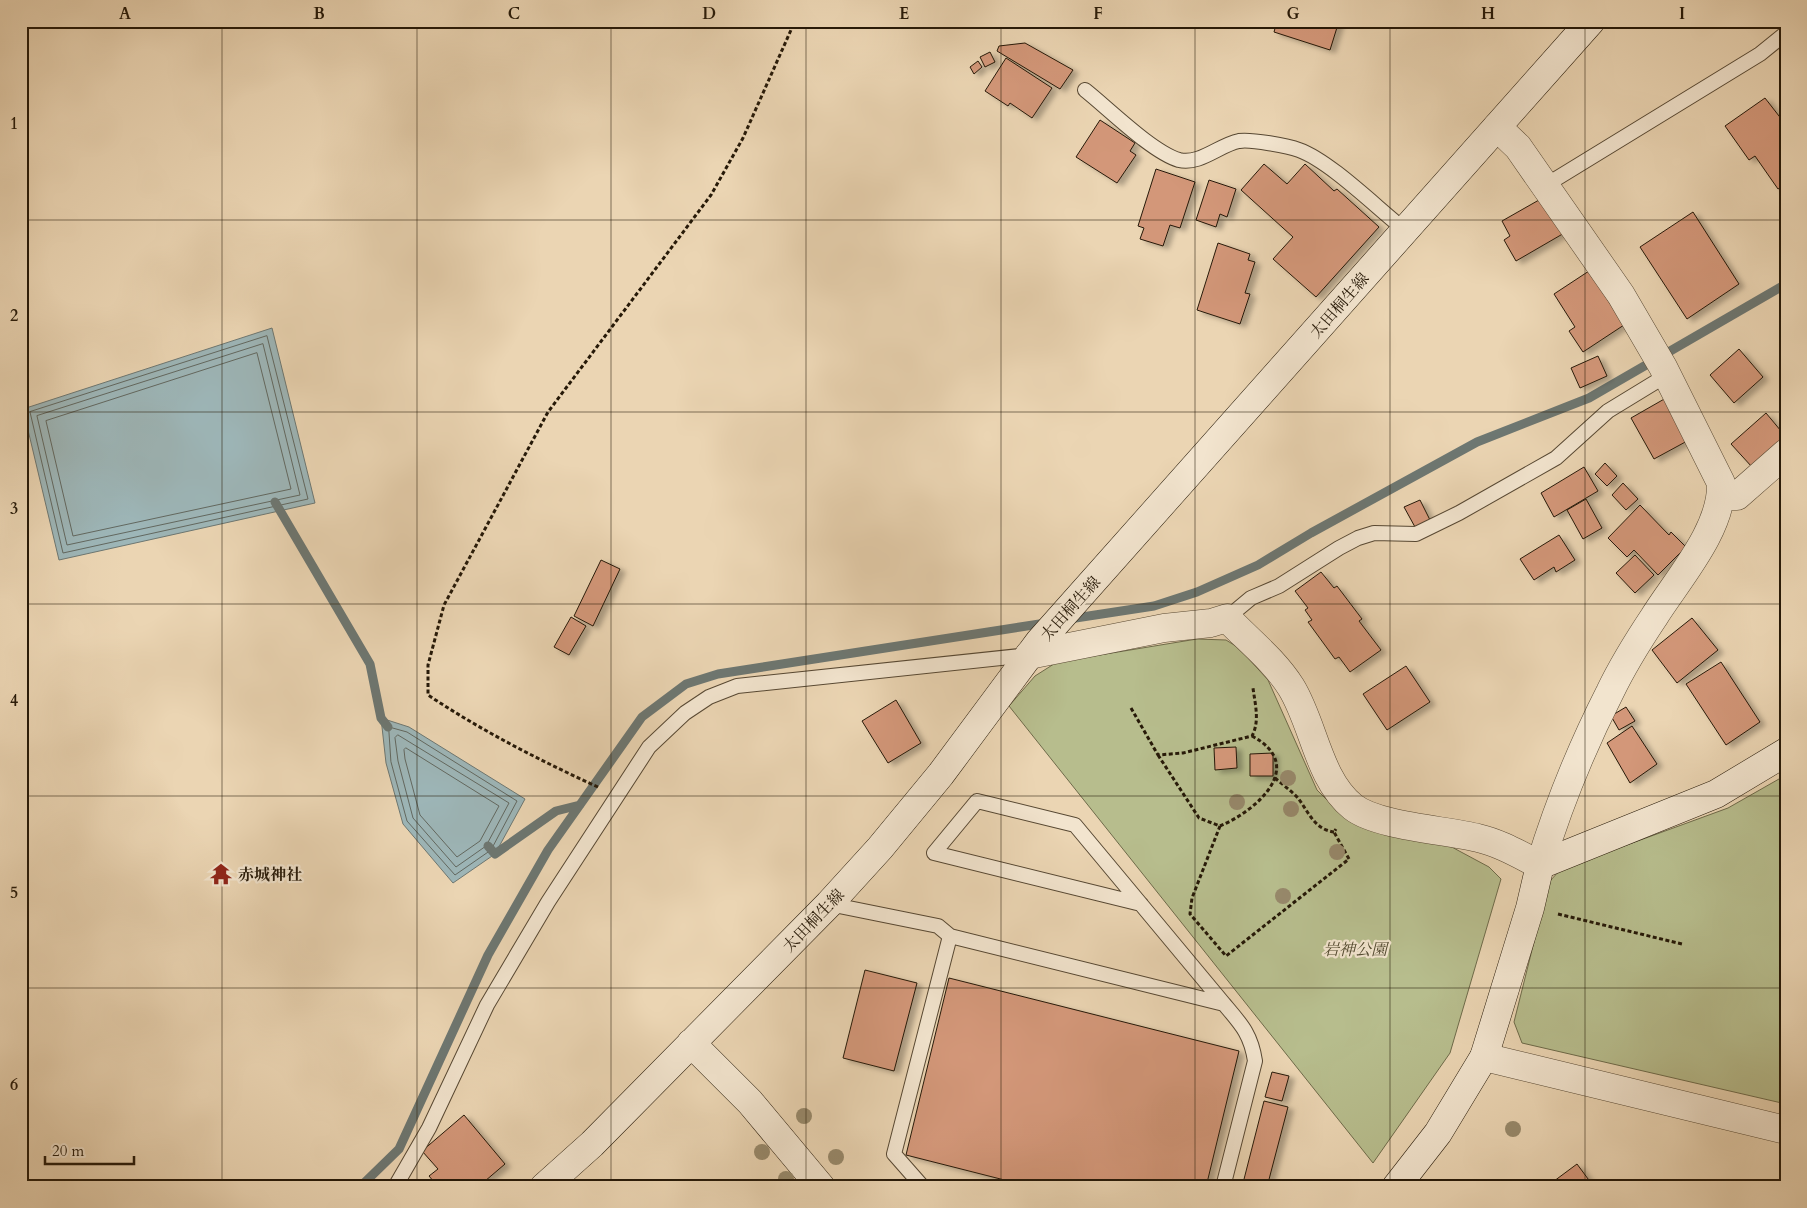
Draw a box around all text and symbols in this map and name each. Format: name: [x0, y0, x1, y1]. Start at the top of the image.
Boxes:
text: A: [119, 3, 131, 25]
text: B: [313, 3, 325, 25]
text: C: [508, 3, 520, 25]
text: D: [702, 3, 716, 25]
text: E: [899, 3, 909, 25]
text: F: [1093, 3, 1103, 25]
text: G: [1286, 3, 1300, 25]
text: H: [1481, 3, 1495, 25]
text: I: [1679, 3, 1685, 25]
text: 1: [10, 113, 18, 135]
street label: 太田桐生線: [1305, 268, 1374, 343]
text: 2: [10, 305, 18, 327]
text: 3: [10, 498, 18, 520]
street label: 太田桐生線: [1036, 572, 1106, 646]
text: 4: [10, 690, 18, 712]
temple icon: 赤城神社: [208, 861, 234, 887]
place label: 赤城神社: [238, 864, 302, 886]
text: 5: [10, 882, 18, 904]
street label: 太田桐生線: [778, 884, 849, 957]
park label: 岩神公園: [1323, 939, 1390, 961]
text: 6: [10, 1074, 18, 1096]
scale bar: [45, 1133, 134, 1165]
text: 20 m: [52, 1141, 84, 1161]

